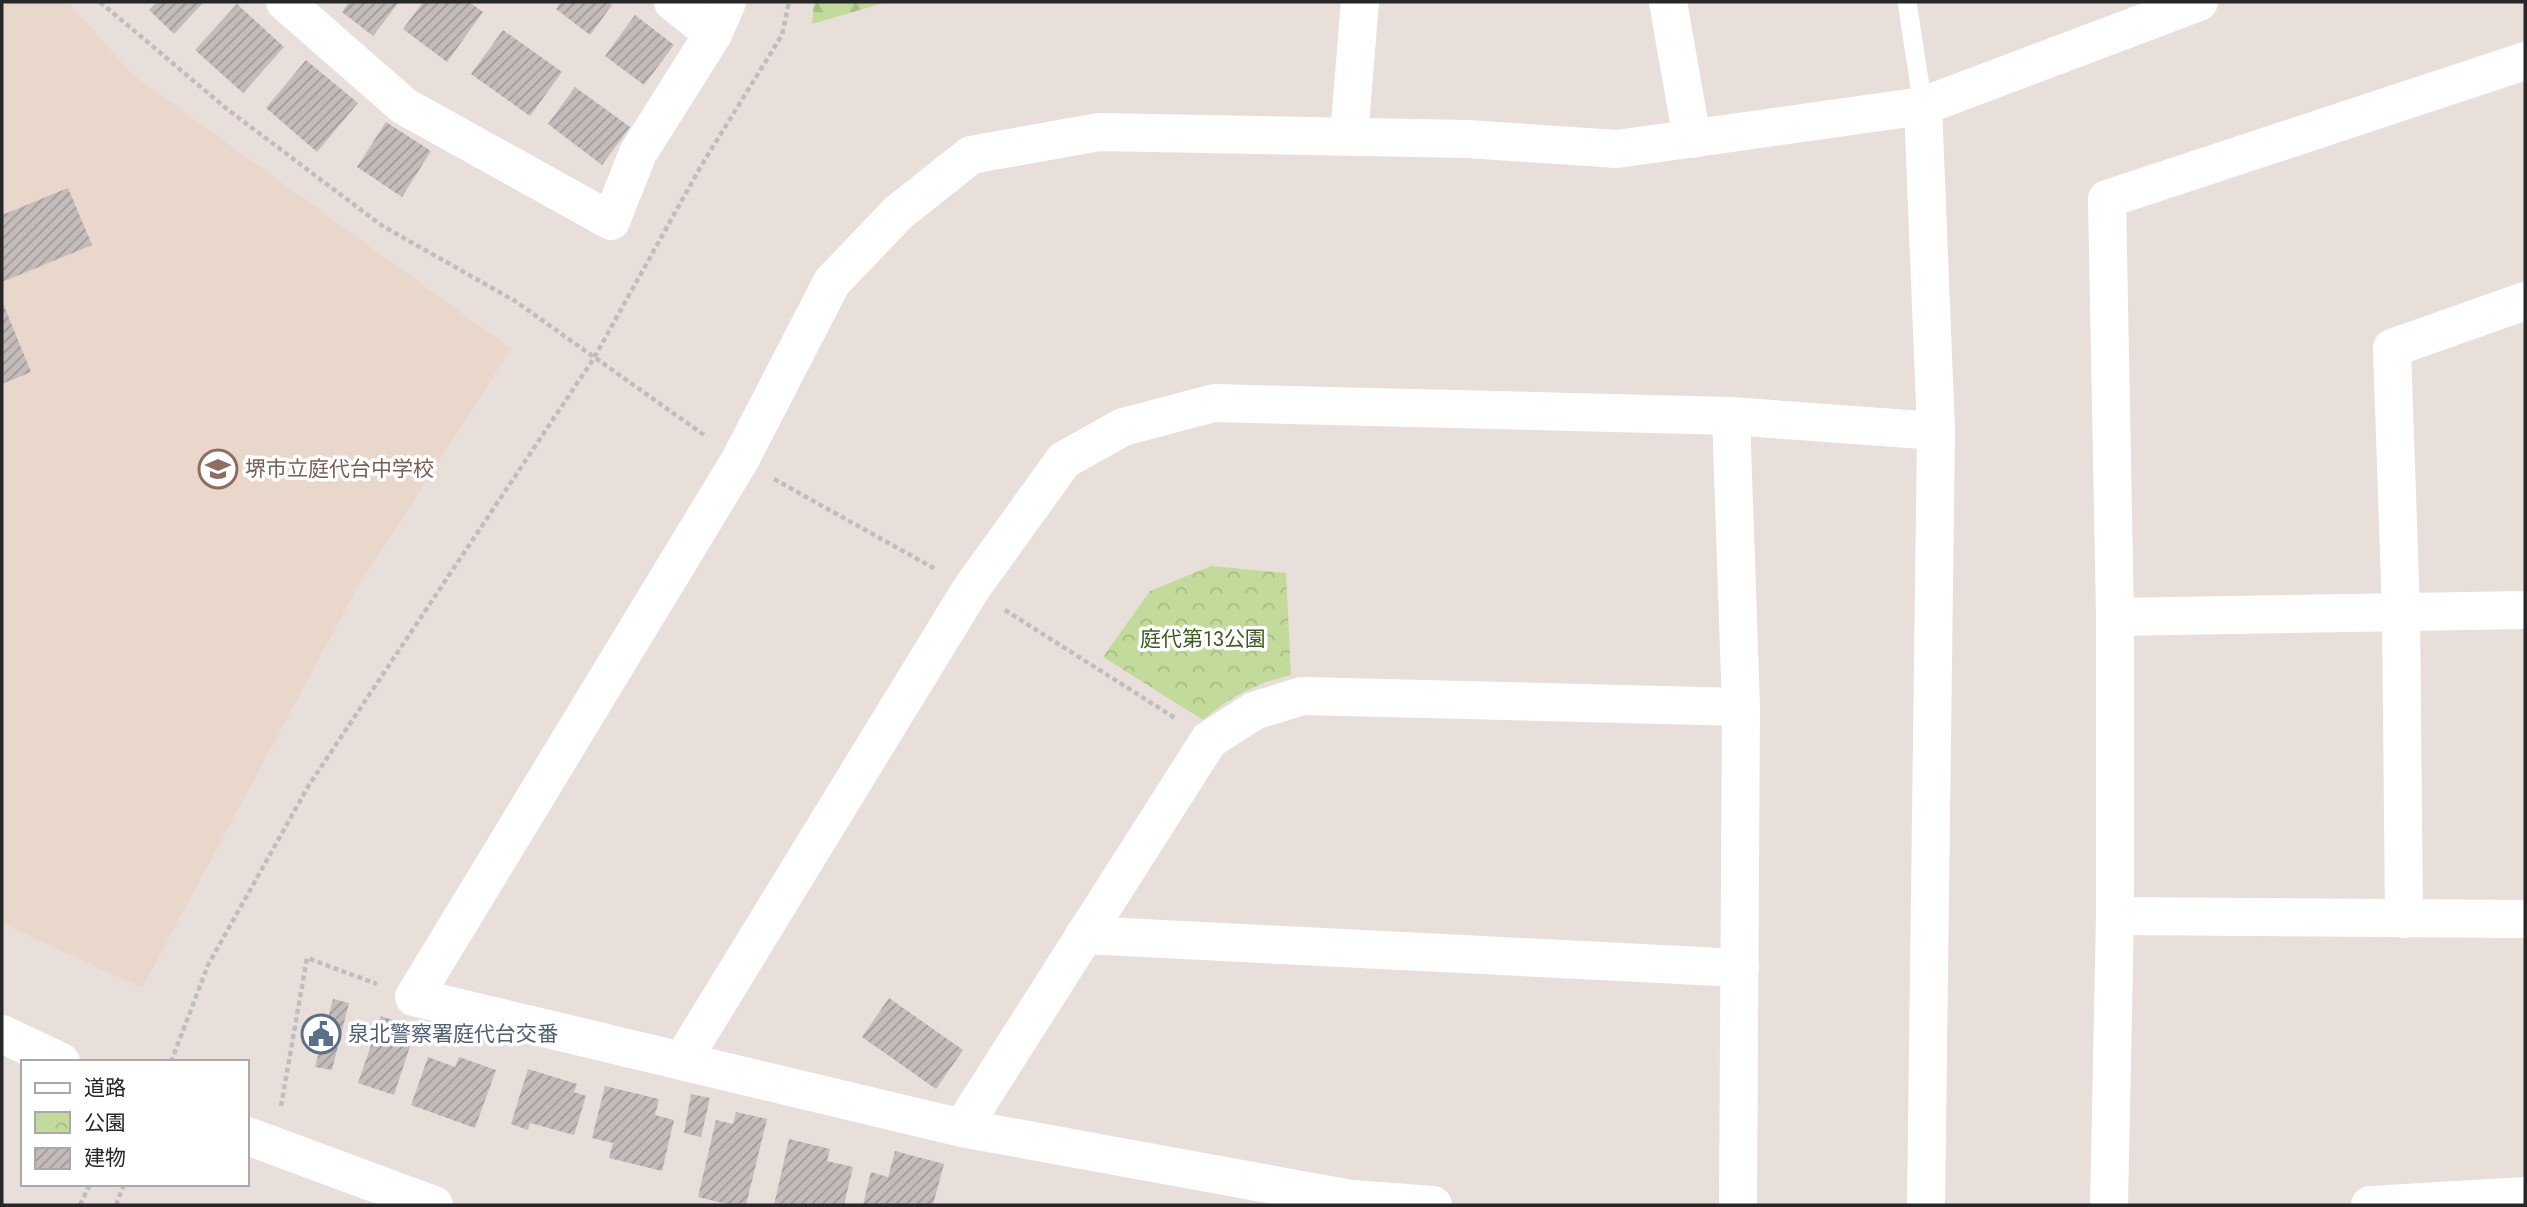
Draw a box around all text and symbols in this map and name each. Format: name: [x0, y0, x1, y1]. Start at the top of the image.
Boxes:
school or university icon: 堺市立庭代台中学校: [197, 448, 239, 490]
place label: 堺市立庭代台中学校: [245, 454, 434, 484]
park label: 庭代第13公園: [1140, 624, 1266, 654]
public building icon: 泉北警察署庭代台交番: [300, 1013, 342, 1055]
place label: 泉北警察署庭代台交番: [348, 1019, 558, 1049]
legend: [21, 1060, 248, 1186]
text: 道路: [84, 1073, 126, 1103]
text: 公園: [84, 1108, 126, 1138]
text: 建物: [84, 1143, 126, 1173]

